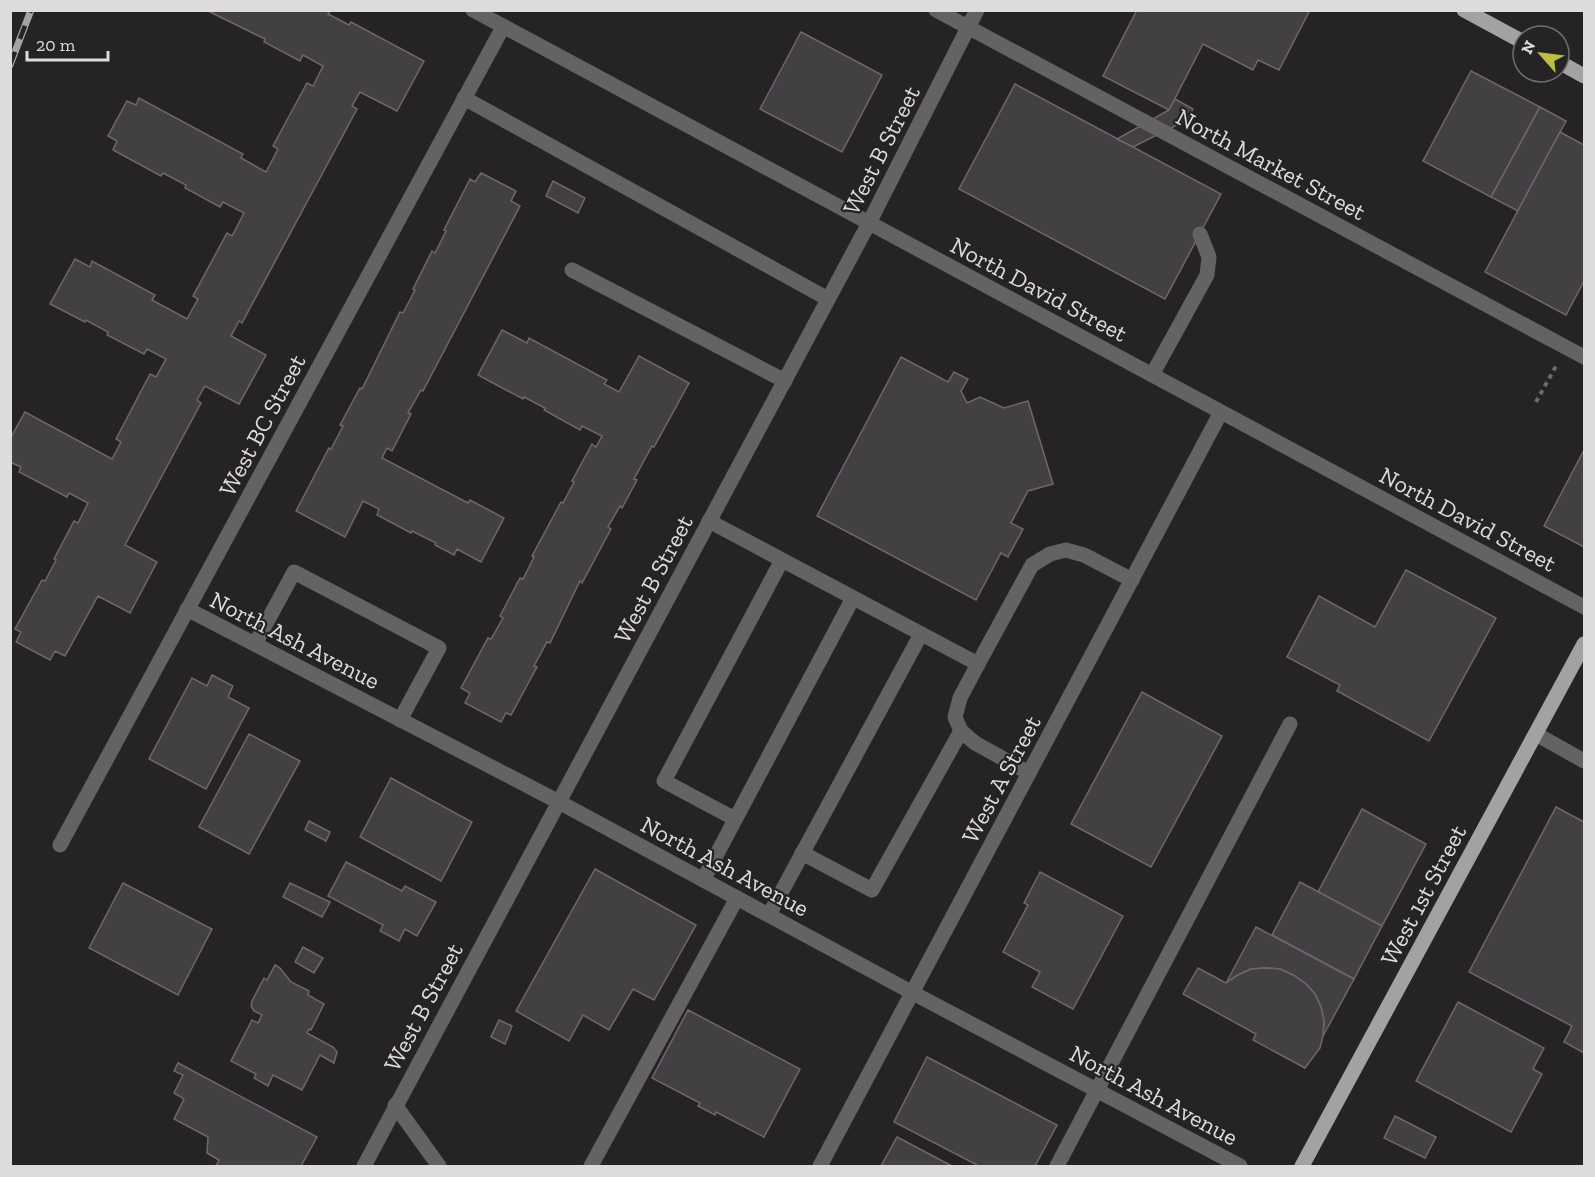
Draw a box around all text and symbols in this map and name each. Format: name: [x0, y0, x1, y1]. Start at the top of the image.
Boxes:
scale bar: [27, 24, 108, 62]
north arrow: [1511, 24, 1571, 84]
text: 20 m: [36, 34, 76, 56]
text: N: [1517, 37, 1539, 57]
street label: West B Street: [836, 81, 926, 219]
street label: North Market Street: [1171, 102, 1371, 226]
street label: North David Street: [946, 230, 1132, 348]
street label: West BC Street: [213, 349, 311, 501]
street label: North David Street: [1375, 460, 1561, 578]
street label: West B Street: [607, 510, 699, 648]
street label: North Ash Avenue: [205, 585, 385, 695]
street label: West A Street: [955, 710, 1047, 848]
street label: North Ash Avenue: [636, 809, 814, 923]
street label: West 1st Street: [1374, 820, 1472, 970]
street label: West B Street: [377, 938, 469, 1076]
street label: North Ash Avenue: [1065, 1038, 1243, 1152]

